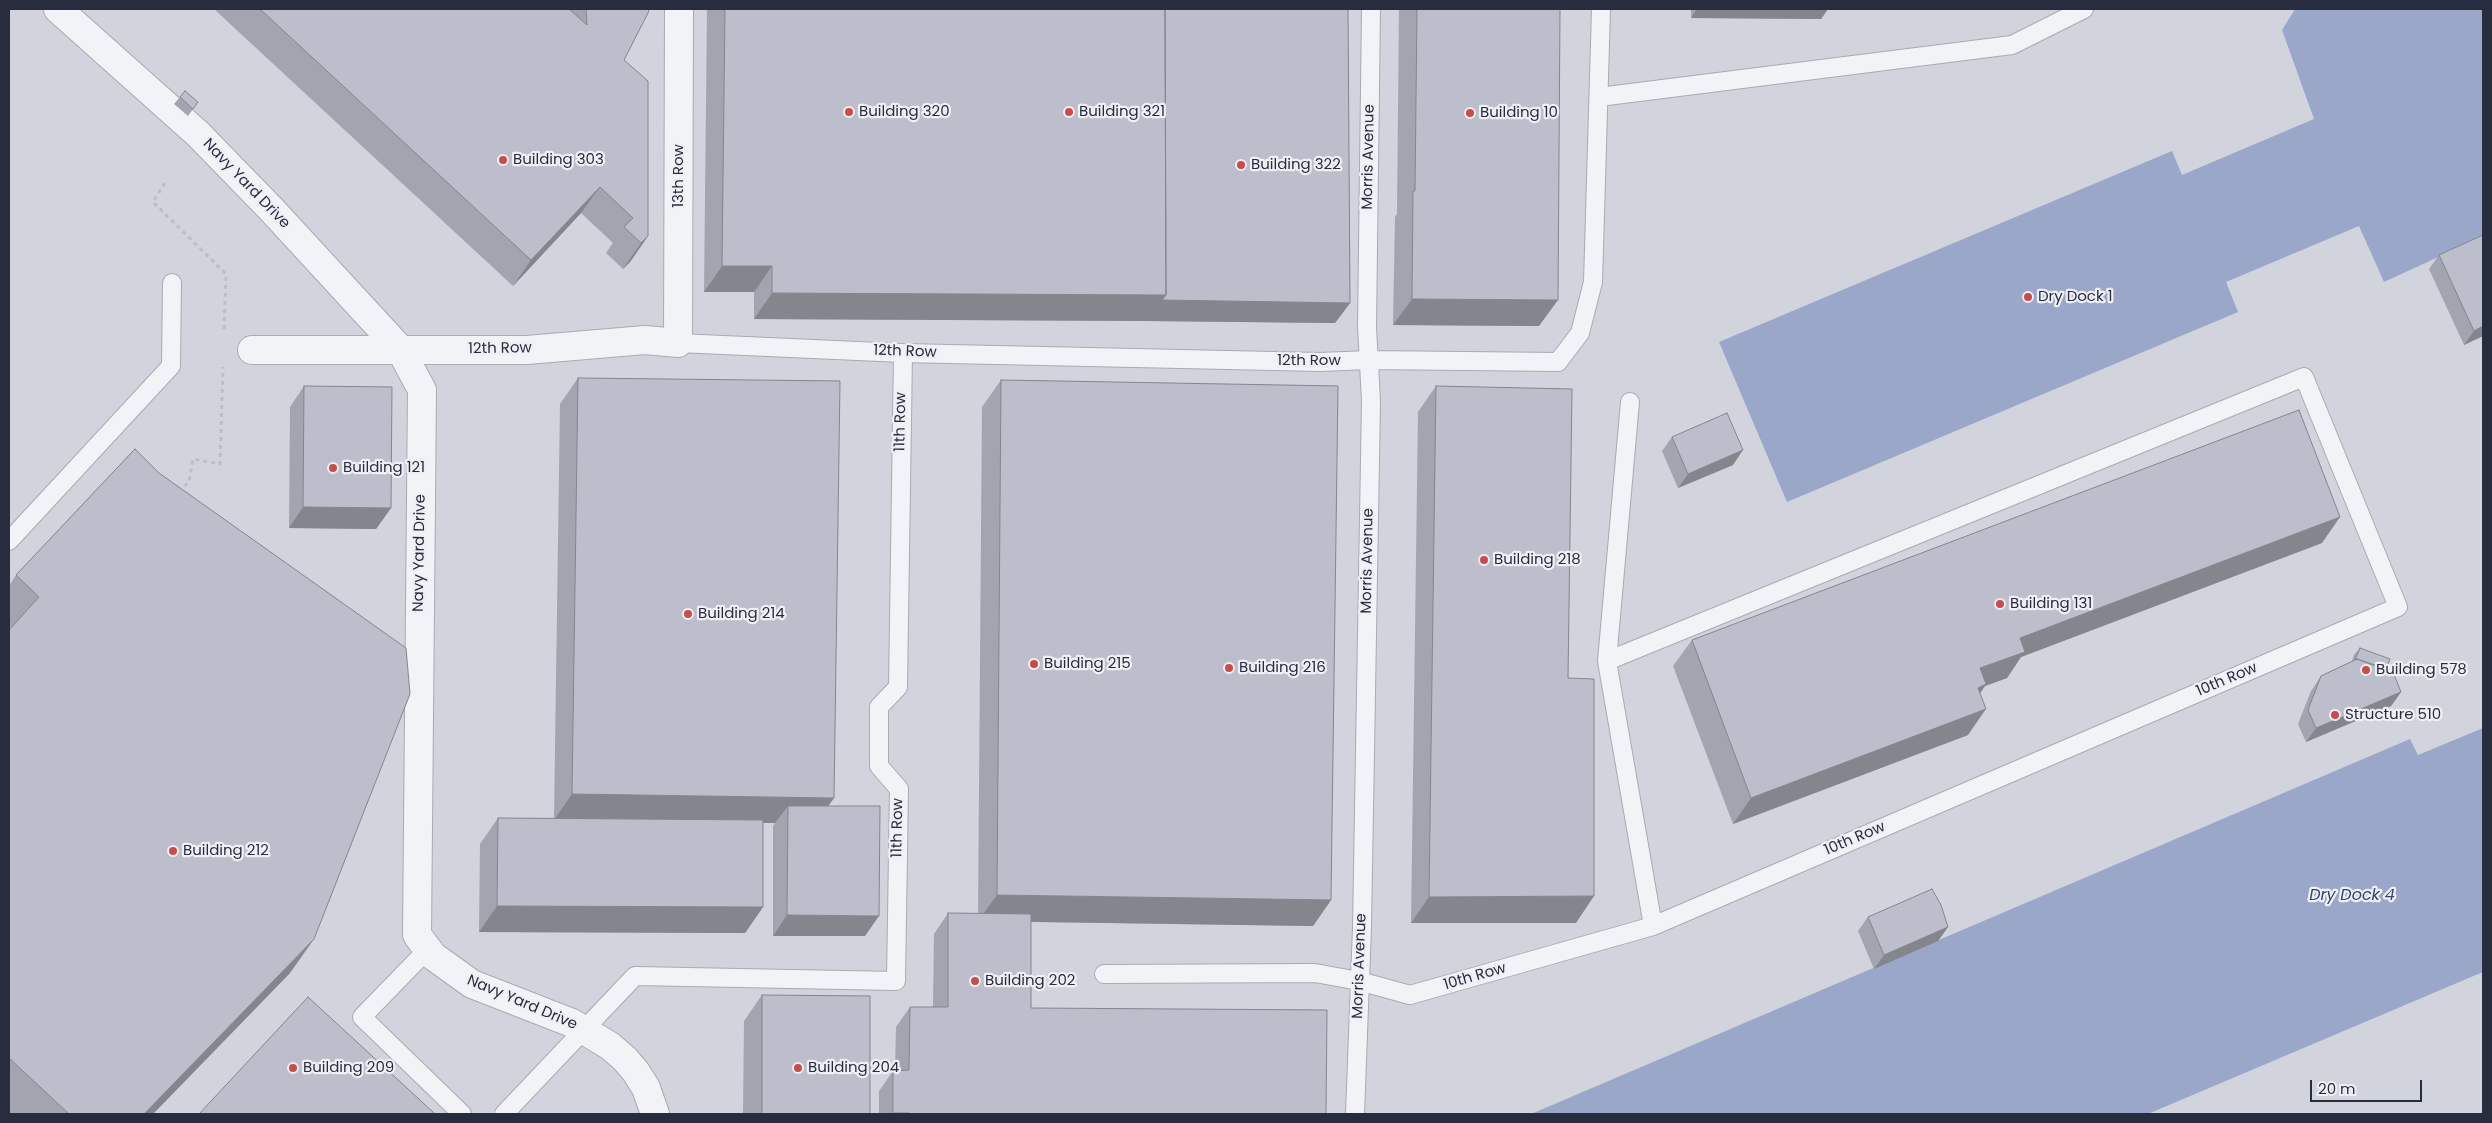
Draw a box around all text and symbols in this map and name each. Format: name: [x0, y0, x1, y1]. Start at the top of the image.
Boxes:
place label: Building 320: [859, 103, 950, 121]
place label: Building 321: [1079, 103, 1165, 121]
street label: Morris Avenue: [1359, 104, 1379, 210]
place label: Building 10: [1480, 104, 1558, 122]
marker: Building 320: [843, 106, 855, 118]
marker: Building 321: [1063, 106, 1075, 118]
marker: Building 10: [1464, 107, 1476, 119]
street label: Navy Yard Drive: [199, 135, 293, 233]
street label: 13th Row: [670, 144, 688, 208]
place label: Building 303: [513, 151, 604, 169]
marker: Building 303: [497, 154, 509, 166]
place label: Building 322: [1251, 156, 1341, 174]
marker: Building 322: [1235, 159, 1247, 171]
place label: Dry Dock 1: [2038, 288, 2112, 306]
marker: Dry Dock 1: [2022, 291, 2034, 303]
street label: 12th Row: [468, 339, 532, 359]
street label: 12th Row: [873, 342, 937, 362]
street label: 12th Row: [1277, 352, 1341, 370]
street label: 11th Row: [891, 392, 911, 452]
place label: Building 121: [343, 459, 425, 477]
marker: Building 121: [327, 462, 339, 474]
street label: Navy Yard Drive: [410, 494, 430, 612]
street label: Morris Avenue: [1358, 508, 1378, 614]
place label: Building 218: [1494, 551, 1581, 569]
marker: Building 218: [1478, 554, 1490, 566]
place label: Building 131: [2010, 595, 2092, 613]
marker: Building 131: [1994, 598, 2006, 610]
place label: Building 214: [698, 605, 785, 623]
marker: Building 214: [682, 608, 694, 620]
place label: Building 215: [1044, 655, 1131, 673]
marker: Building 215: [1028, 658, 1040, 670]
place label: Building 216: [1239, 659, 1326, 677]
street label: 10th Row: [2194, 659, 2260, 701]
place label: Building 578: [2376, 661, 2467, 679]
marker: Building 216: [1223, 662, 1235, 674]
marker: Building 578: [2360, 664, 2372, 676]
place label: Structure 510: [2345, 706, 2441, 724]
marker: Structure 510: [2329, 709, 2341, 721]
street label: 11th Row: [888, 798, 908, 858]
street label: 10th Row: [1822, 818, 1888, 860]
place label: Building 212: [183, 842, 269, 860]
marker: Building 212: [167, 845, 179, 857]
water label: Dry Dock 4: [2309, 886, 2395, 906]
street label: Morris Avenue: [1349, 913, 1371, 1019]
street label: 10th Row: [1442, 959, 1508, 995]
street label: Navy Yard Drive: [464, 972, 580, 1034]
place label: Building 202: [985, 972, 1075, 990]
marker: Building 202: [969, 975, 981, 987]
place label: Building 209: [303, 1059, 394, 1077]
place label: Building 204: [808, 1059, 899, 1077]
marker: Building 209: [287, 1062, 299, 1074]
marker: Building 204: [792, 1062, 804, 1074]
scale bar: [2312, 1070, 2424, 1102]
text: 20 m: [2318, 1078, 2356, 1099]

